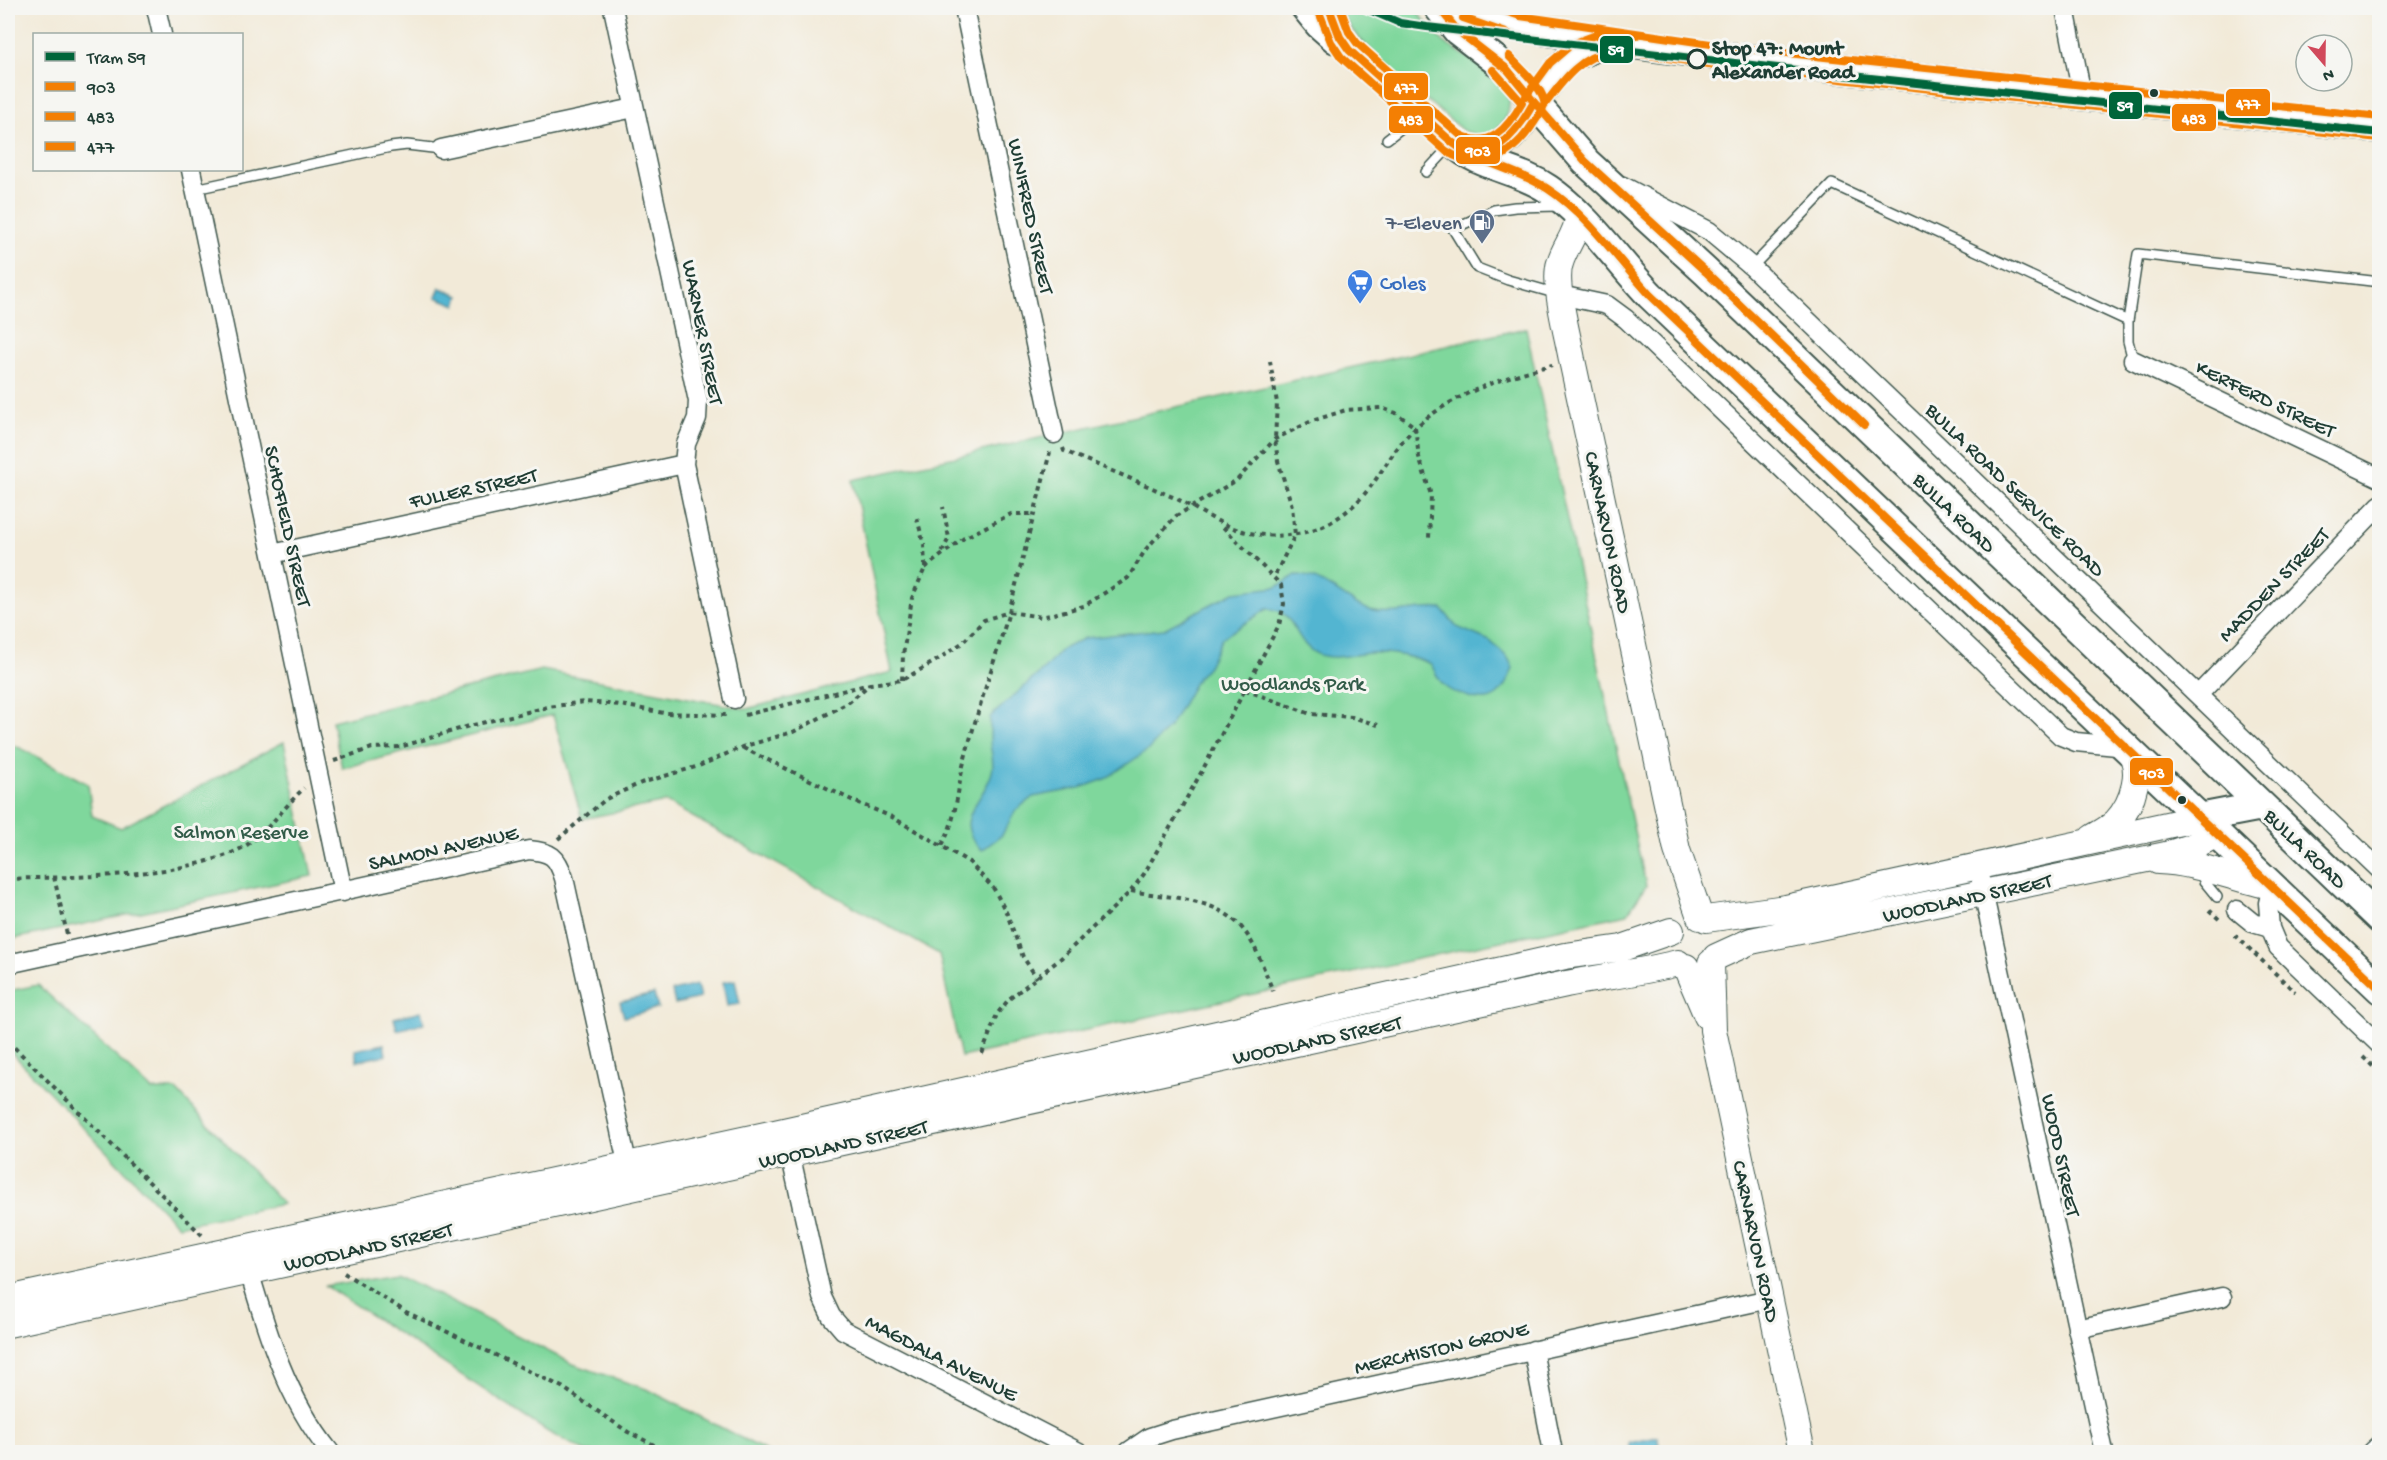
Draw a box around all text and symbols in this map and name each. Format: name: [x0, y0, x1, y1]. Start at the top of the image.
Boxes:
legend: [33, 33, 243, 171]
north arrow: [2294, 33, 2354, 93]
line badge: 59: [1599, 35, 1634, 64]
place label: Stop 47: Mount Alexander Road: [1711, 38, 1857, 87]
text: 59: [1608, 43, 1624, 62]
text: Tram 59: [86, 49, 146, 70]
marker: Stop 47: Mount Alexander Road: [1687, 49, 1707, 69]
text: N: [2319, 63, 2336, 85]
line badge: 477: [1383, 72, 1429, 101]
text: 903: [86, 79, 116, 100]
text: 477: [1393, 81, 1419, 100]
unlabelled marker: [2148, 87, 2160, 99]
line badge: 477: [2225, 88, 2271, 117]
line badge: 59: [2108, 91, 2143, 120]
text: 477: [2235, 97, 2261, 116]
text: 59: [2117, 99, 2133, 118]
line badge: 483: [2171, 103, 2217, 132]
line badge: 483: [1388, 105, 1434, 134]
text: 483: [87, 109, 115, 130]
text: 483: [2181, 112, 2206, 131]
text: 483: [1398, 113, 1423, 132]
line badge: 903: [1455, 136, 1501, 165]
street label: WINIFRED STREET: [1000, 137, 1057, 298]
text: 477: [87, 139, 115, 160]
text: 903: [1464, 144, 1491, 163]
fuel station icon: 7-Eleven: [1467, 207, 1497, 245]
place label: 7-Eleven: [1385, 213, 1462, 238]
street label: WARNER STREET: [674, 258, 727, 408]
supermarket icon: Coles: [1345, 267, 1375, 305]
place label: Coles: [1380, 273, 1427, 298]
street label: KERFERD STREET: [2191, 357, 2339, 446]
street label: BULLA ROAD SERVICE ROAD: [1921, 397, 2111, 581]
street label: SCHOFIELD STREET: [256, 444, 315, 610]
street label: CARNARVON ROAD: [1576, 450, 1635, 616]
street label: FULLER STREET: [406, 464, 541, 516]
street label: BULLA ROAD: [1908, 466, 2002, 558]
street label: MADDEN STREET: [2215, 523, 2337, 649]
park label: Woodlands Park: [1221, 674, 1367, 699]
line badge: 903: [2129, 757, 2174, 786]
text: 903: [2138, 766, 2165, 785]
unlabelled marker: [2176, 794, 2188, 806]
street label: BULLA ROAD: [2256, 804, 2350, 896]
park label: Salmon Reserve: [174, 822, 310, 847]
street label: SALMON AVENUE: [367, 822, 521, 878]
street label: WOODLAND STREET: [1881, 870, 2056, 931]
street label: WOODLAND STREET: [1231, 1012, 1406, 1073]
street label: WOOD STREET: [2033, 1092, 2084, 1220]
street label: WOODLAND STREET: [757, 1116, 932, 1177]
street label: CARNARVON ROAD: [1724, 1159, 1783, 1325]
street label: WOODLAND STREET: [282, 1219, 457, 1280]
street label: MAGDALA AVENUE: [860, 1311, 1021, 1410]
street label: MERCHISTON GROVE: [1352, 1318, 1532, 1383]

